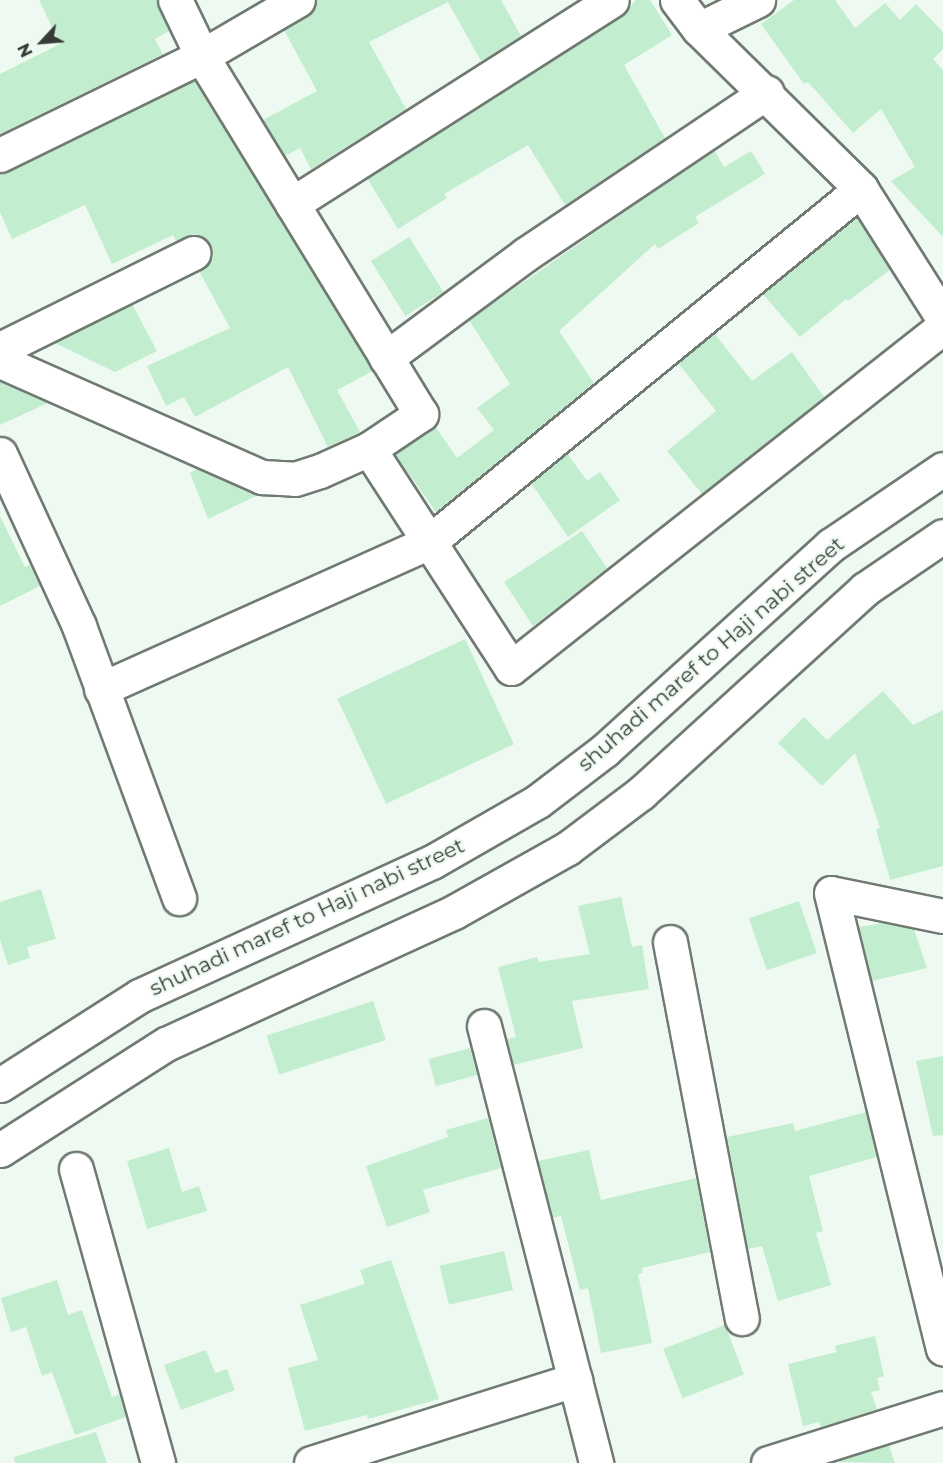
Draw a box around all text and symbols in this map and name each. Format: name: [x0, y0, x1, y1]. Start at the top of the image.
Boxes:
north arrow: [12, 12, 72, 72]
text: N: [14, 40, 37, 60]
street label: shuhadi maref to Haji nabi street: [573, 531, 849, 777]
street label: shuhadi maref to Haji nabi street: [146, 833, 468, 1001]

